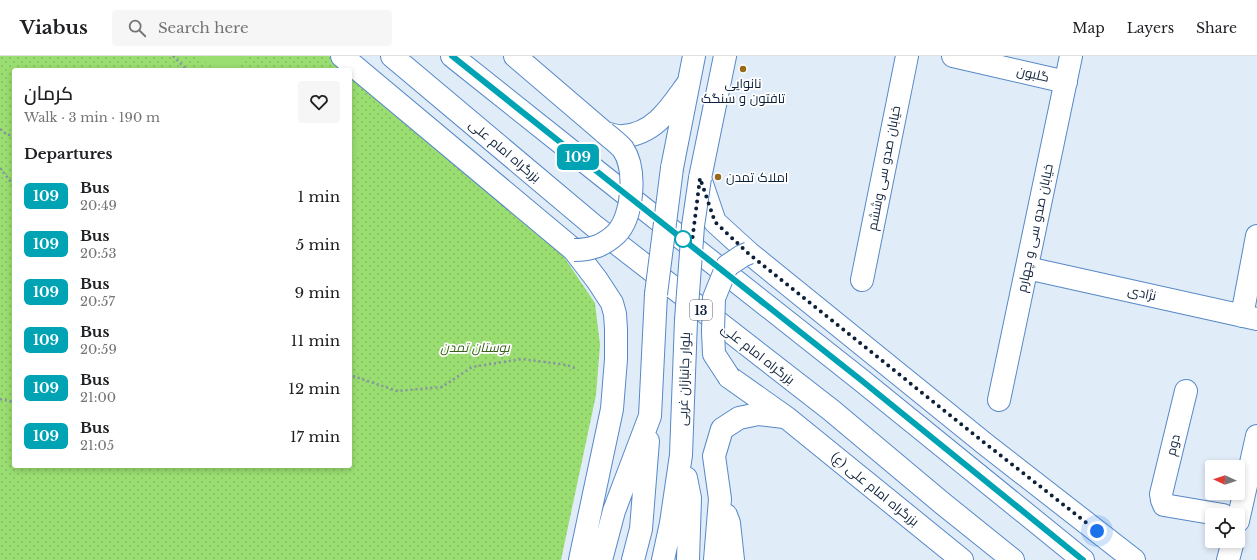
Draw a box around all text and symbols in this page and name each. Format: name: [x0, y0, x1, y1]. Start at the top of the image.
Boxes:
search box: [112, 10, 392, 46]
text: Viabus: [20, 16, 88, 39]
icon: search: [126, 17, 148, 39]
text: Search here: [158, 18, 249, 37]
text: Map: [1072, 19, 1105, 37]
text: Layers: [1127, 19, 1174, 37]
text: Share: [1196, 19, 1237, 37]
street label: گلبون: [1015, 62, 1051, 86]
marker: نانوایی تافتون و سنگک: [738, 64, 748, 74]
place label: نانوایی تافتون و سنگک: [701, 75, 786, 107]
button: heart: [298, 81, 340, 123]
text: کرمان: [24, 82, 73, 105]
street label: خیابان صدو سی وششم: [864, 104, 905, 232]
text: Walk · 3 min · 190 m: [24, 109, 160, 126]
street label: بزرگراه امام علی: [465, 116, 545, 187]
text: Departures: [24, 144, 113, 163]
line badge: 109: [555, 144, 601, 170]
text: 109: [565, 148, 591, 166]
street label: خیابان صدو سی و چهارم: [1013, 162, 1058, 294]
place label: املاک تمدن: [726, 169, 788, 186]
marker: املاک تمدن: [713, 172, 723, 182]
text: Bus: [80, 178, 110, 197]
text: 109: [33, 187, 59, 205]
text: 1 min: [297, 187, 340, 206]
text: 20:49: [80, 197, 117, 214]
text: Bus: [80, 226, 110, 245]
unlabelled marker: [674, 230, 692, 248]
text: 109: [33, 235, 59, 253]
text: 5 min: [296, 235, 340, 254]
text: 20:53: [80, 245, 116, 262]
text: Bus: [80, 274, 110, 293]
street label: نژادی: [1126, 282, 1158, 304]
text: 109: [33, 283, 59, 301]
text: 9 min: [295, 283, 340, 302]
text: 20:57: [80, 293, 115, 310]
road number: 13: [690, 300, 712, 320]
street label: بزرگراه امام علی: [717, 320, 798, 389]
text: Bus: [80, 322, 110, 341]
text: 109: [33, 331, 59, 349]
text: 11 min: [291, 331, 340, 350]
street label: بلوار جانبازان غربی: [674, 332, 694, 426]
park label: بوستان تمدن: [440, 339, 511, 356]
text: 20:59: [80, 341, 117, 358]
text: Bus: [80, 370, 110, 389]
text: 109: [33, 379, 59, 397]
text: 12 min: [288, 379, 340, 398]
text: 21:00: [80, 389, 116, 406]
text: Bus: [80, 418, 110, 437]
text: 109: [33, 427, 59, 445]
text: 17 min: [290, 427, 340, 446]
street label: دوم: [1162, 433, 1185, 458]
text: 21:05: [80, 437, 114, 454]
street label: بزرگراه امام علی (ع): [827, 448, 923, 531]
north arrow: [1205, 460, 1245, 500]
map controls: [1205, 460, 1245, 548]
button: locate: [1205, 508, 1245, 548]
your location: [1087, 521, 1107, 541]

